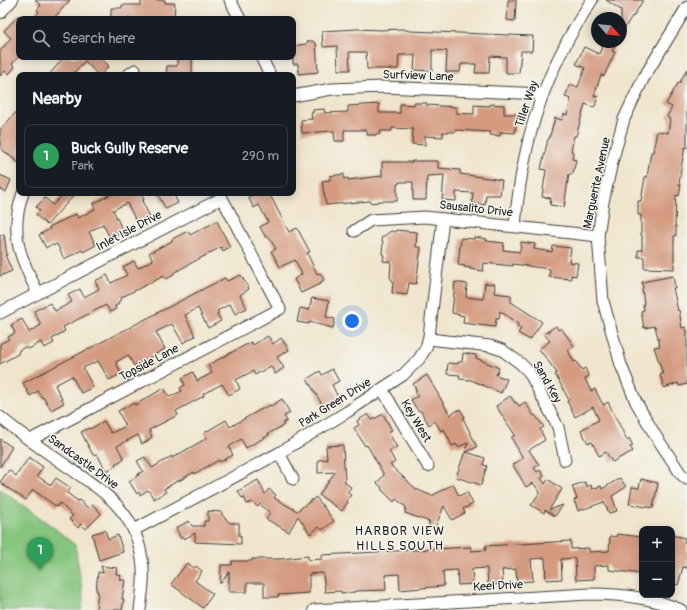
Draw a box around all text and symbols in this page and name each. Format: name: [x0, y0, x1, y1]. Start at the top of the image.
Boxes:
north arrow: [591, 12, 627, 48]
search box: [16, 16, 296, 60]
icon: search: [30, 27, 52, 49]
text: Search here: [62, 29, 135, 48]
street label: Surfview Lane: [382, 67, 454, 85]
street label: Tiller Way: [512, 79, 542, 129]
text: Nearby: [32, 88, 81, 109]
street label: Marguerite Avenue: [580, 136, 614, 230]
text: Buck Gully Reserve: [71, 139, 188, 158]
text: 1: [43, 148, 49, 164]
text: 290 m: [242, 148, 279, 164]
text: Park: [71, 158, 94, 174]
street label: Sausalito Drive: [439, 198, 514, 220]
street label: Inlet Isle Drive: [94, 207, 164, 255]
your location: [342, 311, 362, 331]
street label: Topside Lane: [117, 341, 181, 385]
street label: Sand Key: [529, 358, 565, 406]
street label: Park Green Drive: [296, 375, 374, 431]
street label: Key West: [397, 397, 435, 445]
street label: Sandcastle Drive: [45, 431, 121, 493]
district label: HARBOR VIEW HILLS SOUTH: [355, 523, 445, 554]
map controls: [639, 526, 675, 598]
button: +: [639, 526, 675, 562]
pin: 1: [27, 537, 53, 570]
button: −: [639, 562, 675, 598]
street label: Keel Drive: [473, 577, 524, 595]

